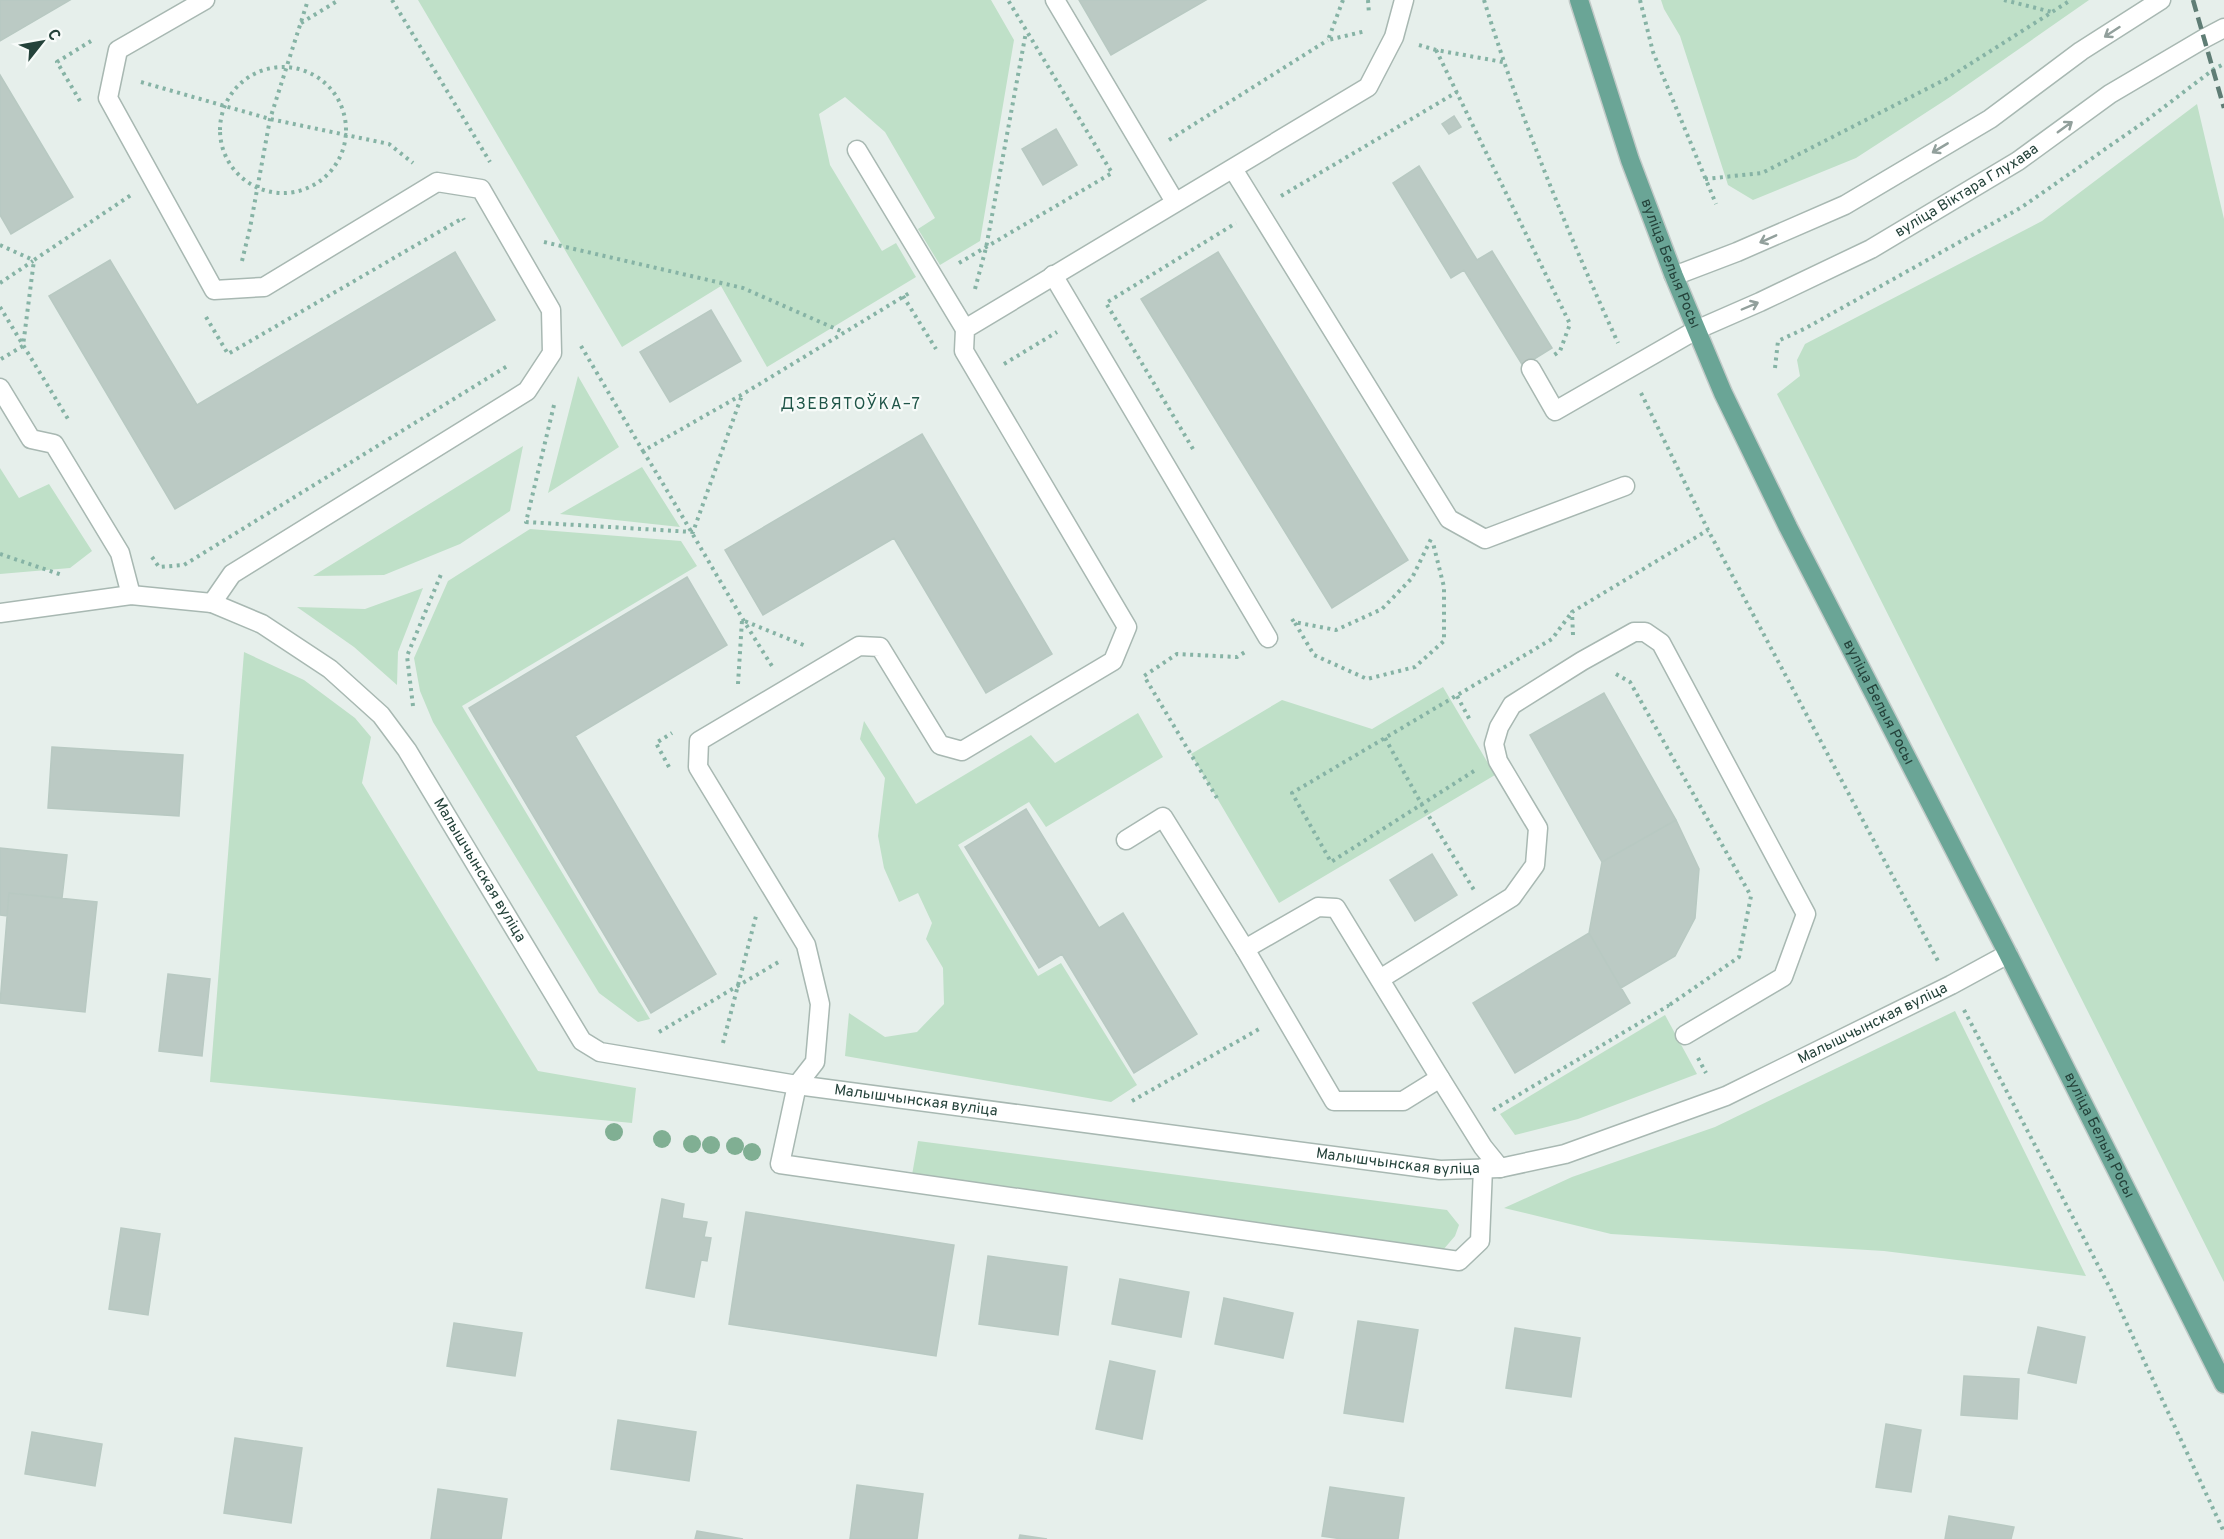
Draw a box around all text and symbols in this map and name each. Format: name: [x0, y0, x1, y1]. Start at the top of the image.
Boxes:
north arrow: [12, 12, 72, 72]
text: С: [42, 26, 64, 45]
one-way arrow: [2104, 26, 2121, 38]
one-way arrow: [2056, 121, 2072, 133]
street label: вуліца Віктара Глухава: [1892, 140, 2042, 242]
one-way arrow: [1932, 143, 1949, 155]
street label: вуліца Белыя Росы: [1636, 196, 1704, 331]
one-way arrow: [1759, 234, 1777, 245]
one-way arrow: [1741, 300, 1759, 311]
district label: ДЗЕВЯТОЎКА–7: [781, 393, 921, 415]
street label: вуліца Белыя Росы: [1838, 637, 1918, 768]
street label: Малышчынская вуліца: [429, 795, 530, 946]
street label: Малышчынская вуліца: [1795, 979, 1951, 1069]
street label: вуліца Белыя Росы: [2060, 1069, 2139, 1201]
street label: Малышчынская вуліца: [833, 1080, 999, 1121]
street label: Малышчынская вуліца: [1315, 1144, 1480, 1180]

